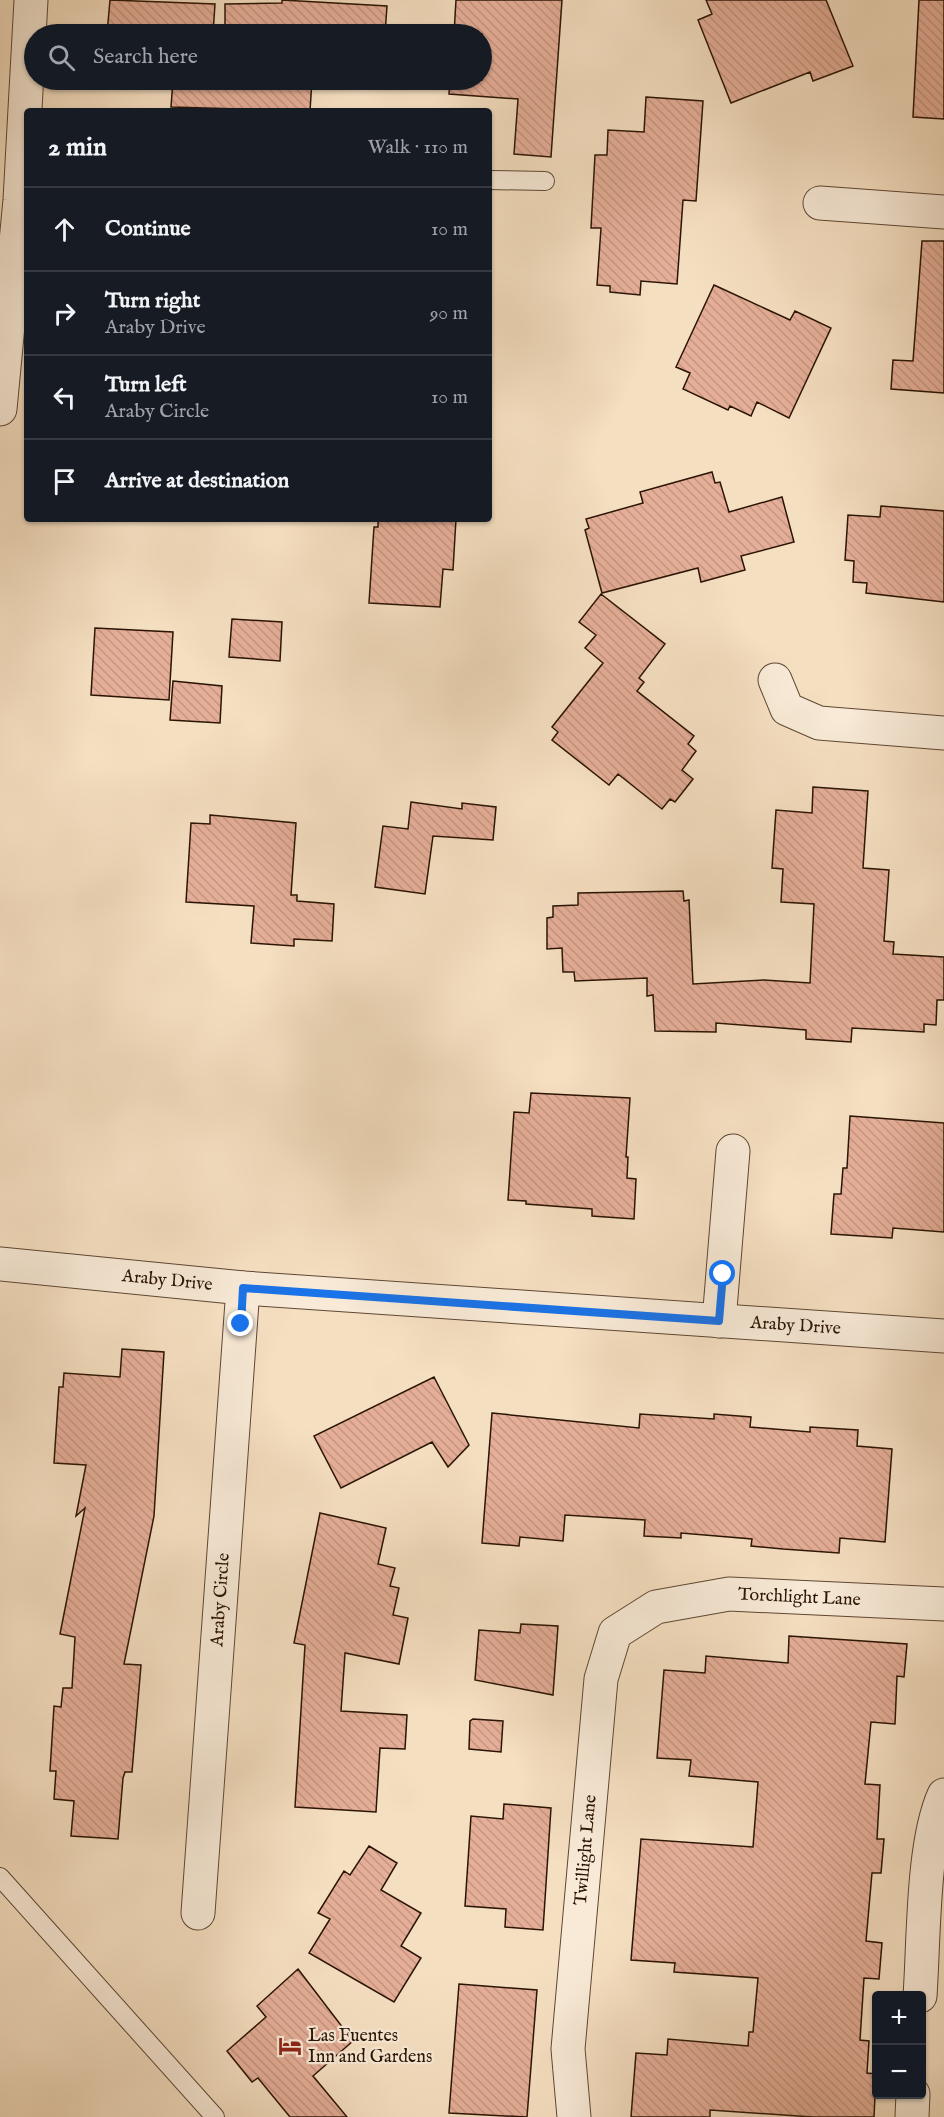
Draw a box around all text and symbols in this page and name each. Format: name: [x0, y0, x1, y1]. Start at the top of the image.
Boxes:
search box: [24, 24, 492, 90]
icon: search: [45, 41, 78, 74]
text: Search here: [93, 43, 198, 71]
text: 2 min: [48, 131, 107, 164]
text: Walk · 110 m: [368, 135, 468, 160]
icon: ahead: [48, 213, 81, 246]
text: Continue: [105, 215, 191, 243]
text: 10 m: [431, 217, 468, 242]
text: Turn right: [105, 287, 200, 315]
icon: right: [48, 297, 81, 330]
text: 90 m: [430, 301, 468, 326]
text: Araby Drive: [105, 315, 206, 340]
text: Turn left: [105, 371, 187, 399]
icon: left: [48, 381, 81, 414]
text: 10 m: [431, 385, 468, 410]
text: Araby Circle: [105, 399, 209, 424]
icon: arrive: [48, 465, 81, 498]
text: Arrive at destination: [105, 467, 289, 495]
route start: [709, 1260, 735, 1286]
street label: Araby Drive: [120, 1265, 213, 1296]
route end: [227, 1310, 253, 1336]
street label: Araby Drive: [748, 1311, 842, 1340]
street label: Araby Circle: [206, 1552, 235, 1648]
street label: Torchlight Lane: [738, 1583, 861, 1612]
street label: Twillight Lane: [569, 1794, 602, 1906]
map controls: [872, 1991, 926, 2099]
button: +: [872, 1991, 926, 2045]
place label: Las Fuentes Inn and Gardens: [308, 2025, 432, 2069]
hotel icon: Las Fuentes Inn and Gardens: [277, 2033, 303, 2059]
button: −: [872, 2045, 926, 2099]

